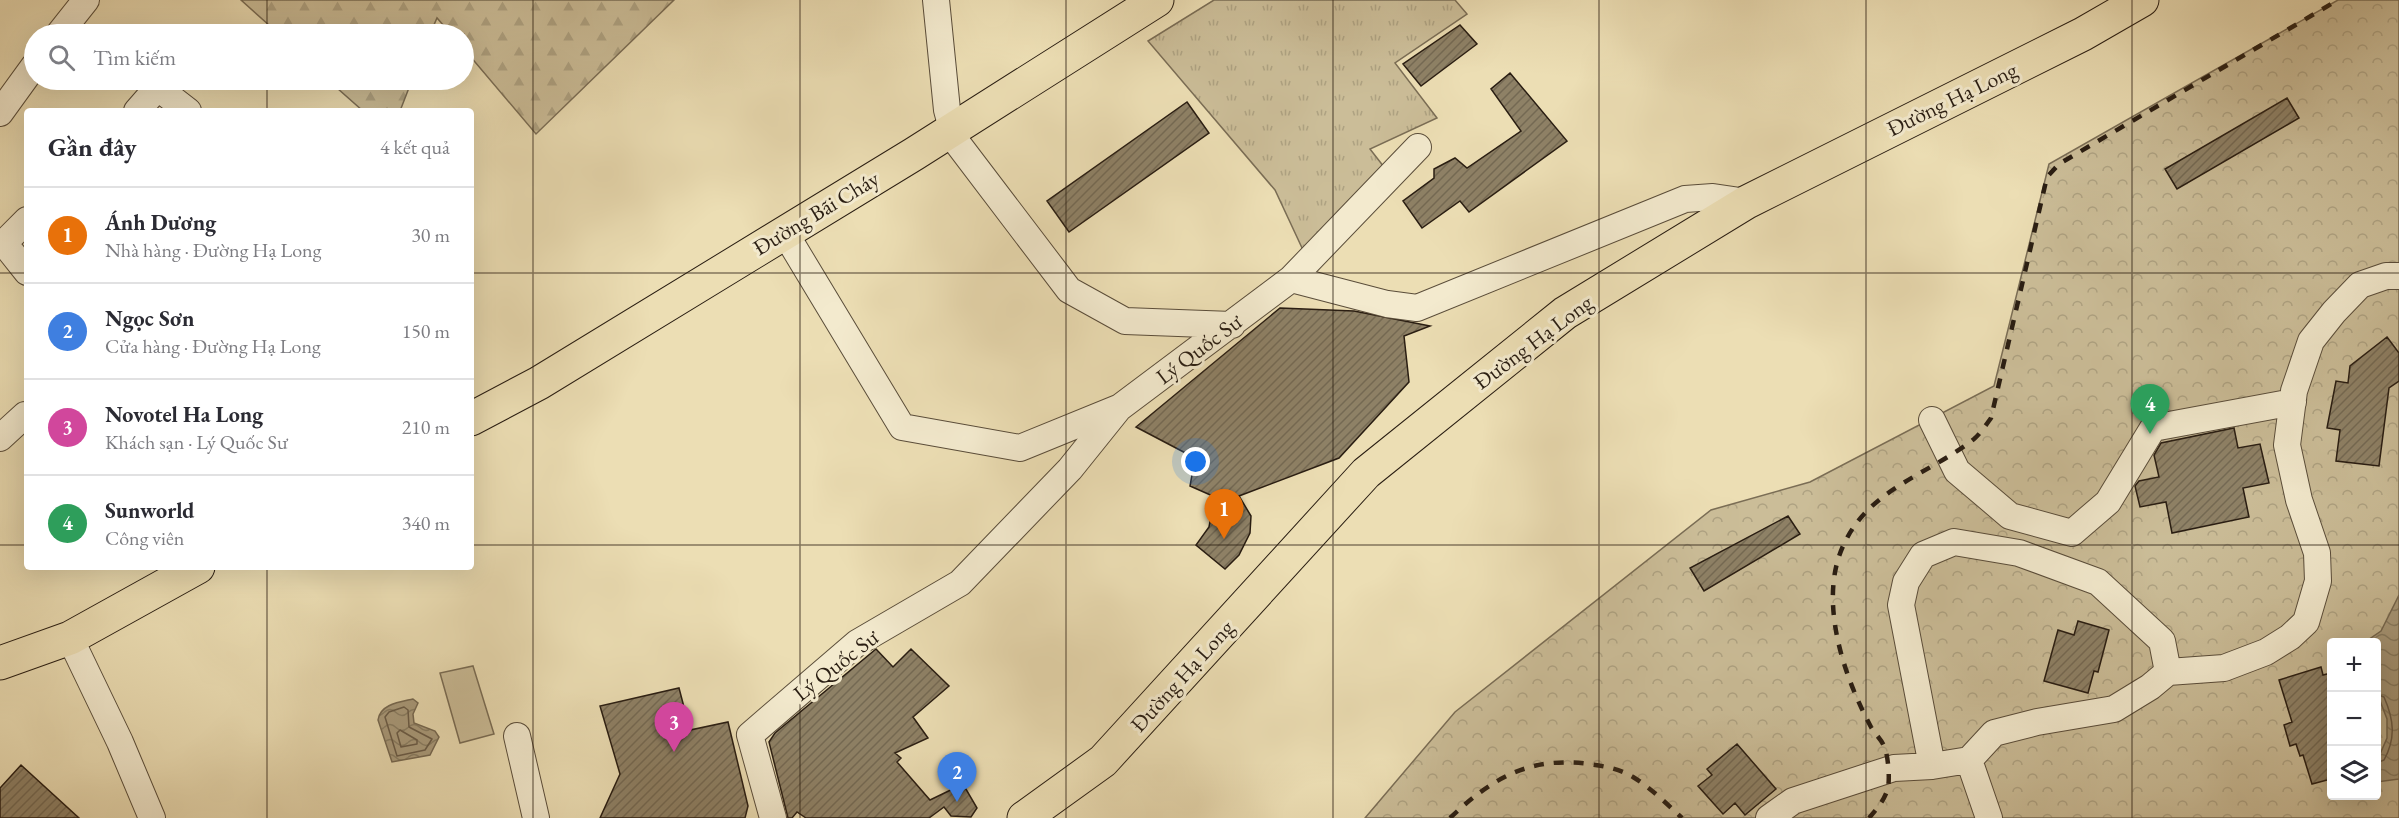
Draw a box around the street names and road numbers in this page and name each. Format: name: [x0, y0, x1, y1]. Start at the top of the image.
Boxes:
street label: Đường Hạ Long: [1882, 55, 2022, 143]
street label: Đường Bãi Cháy: [748, 164, 885, 262]
street label: Đường Hạ Long: [1468, 288, 1599, 396]
street label: Lý Quốc Sư: [1150, 307, 1249, 391]
street label: Đường Hạ Long: [1124, 613, 1240, 738]
street label: Lý Quốc Sư: [787, 622, 885, 708]

